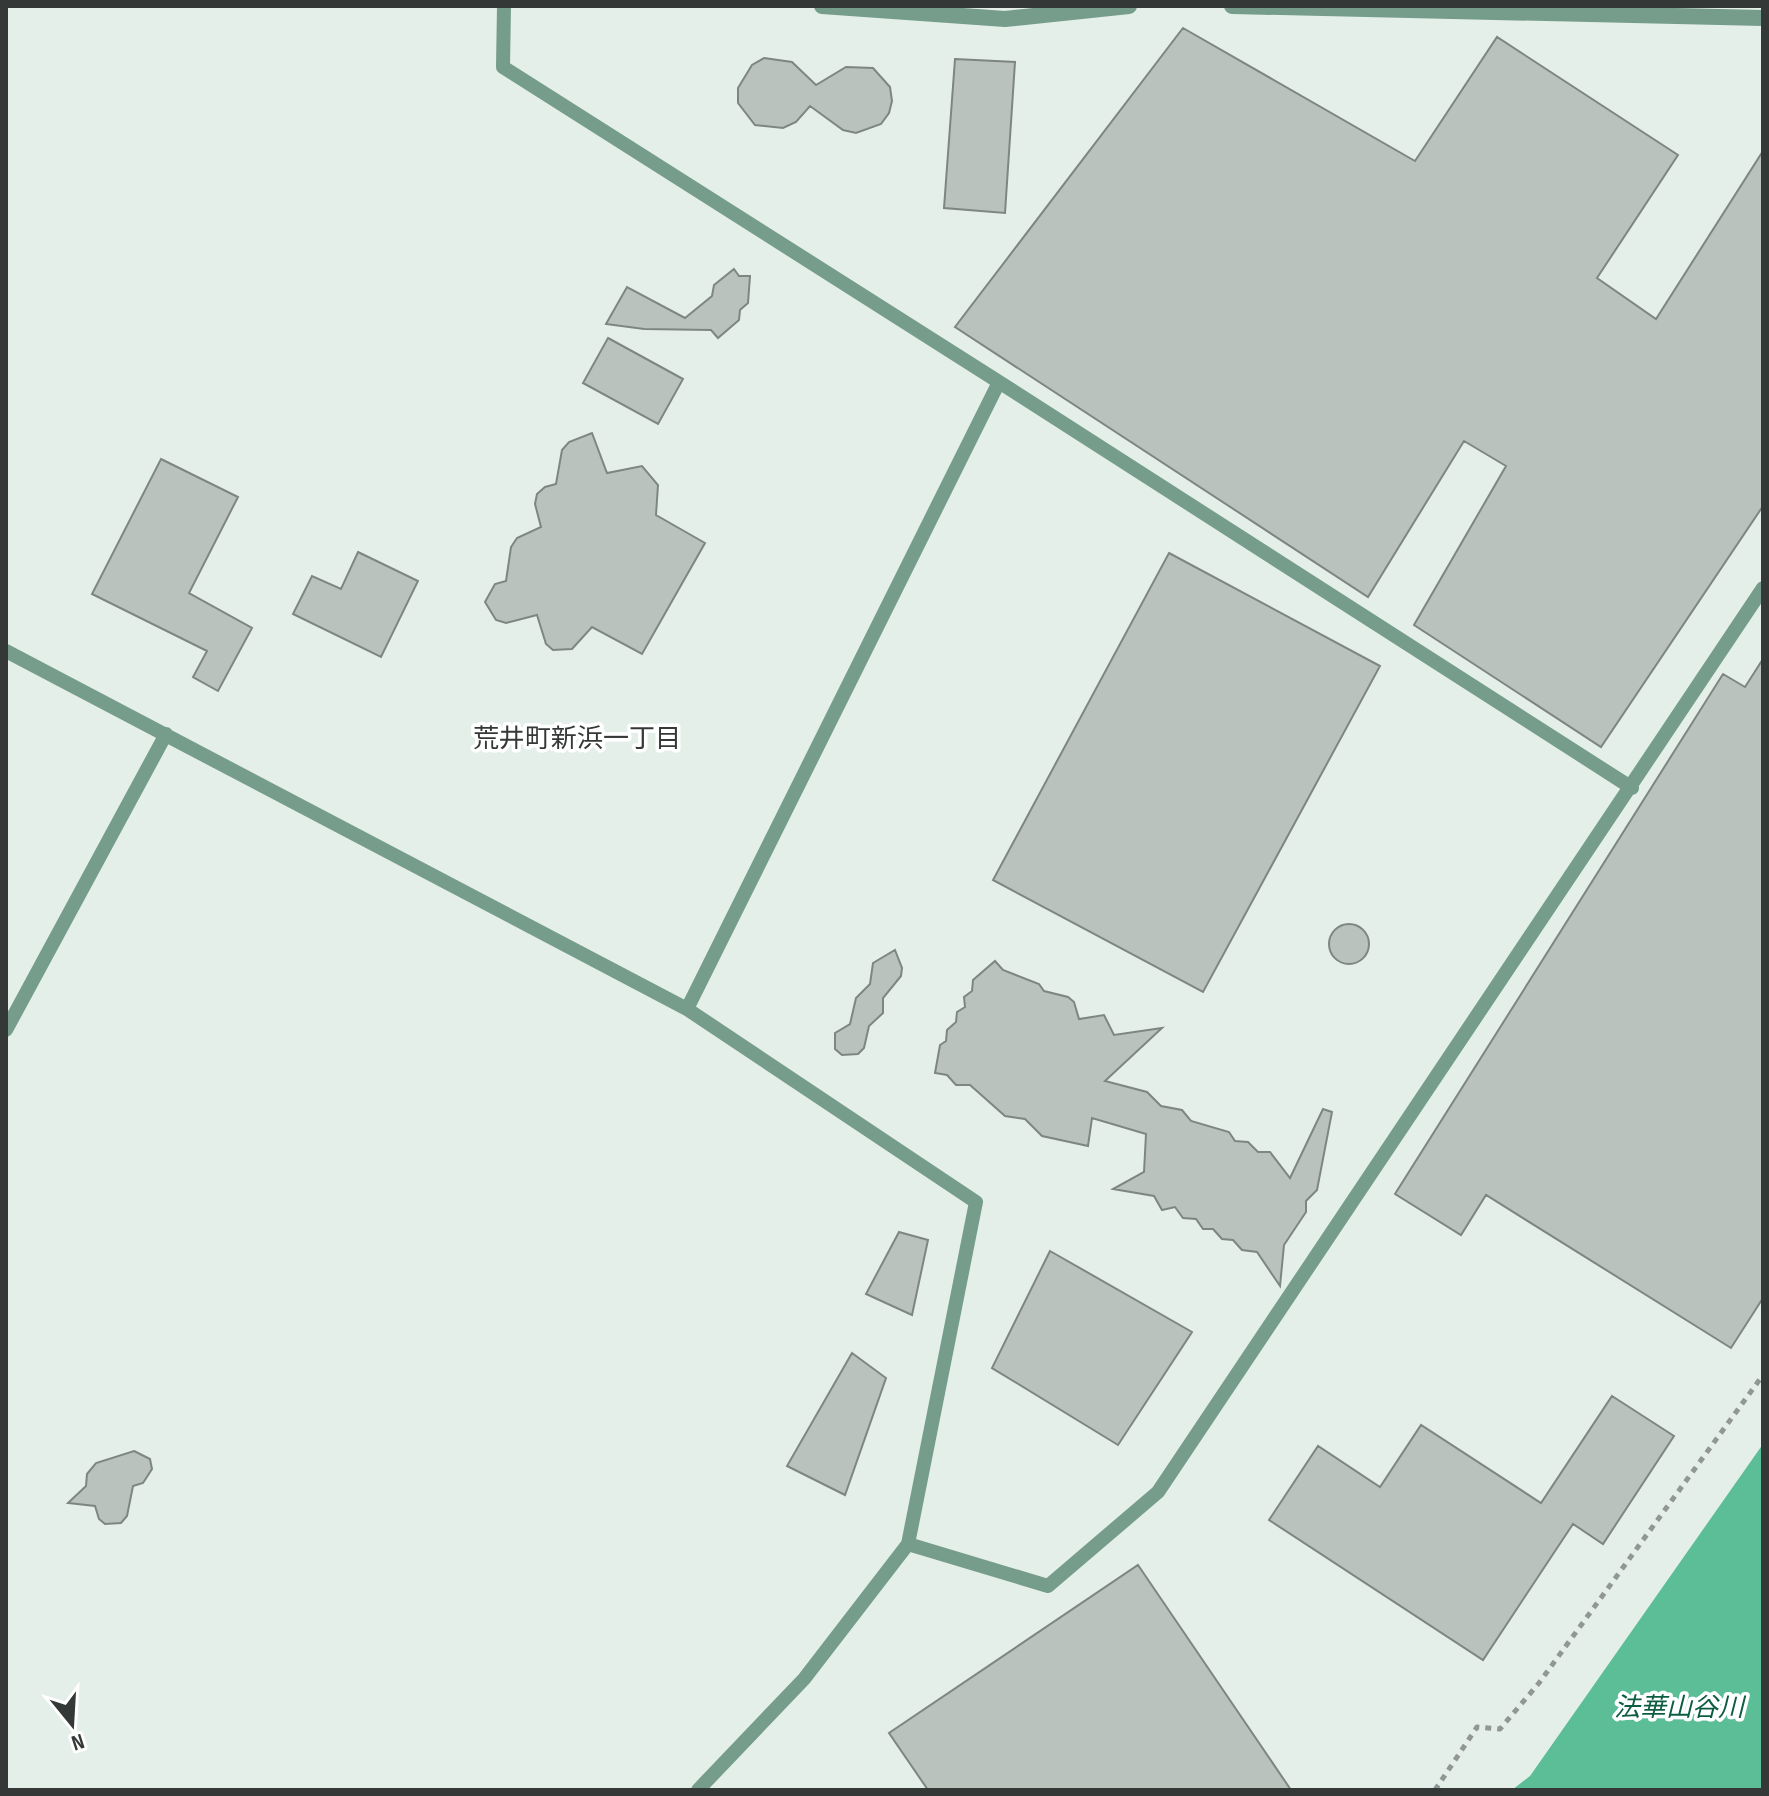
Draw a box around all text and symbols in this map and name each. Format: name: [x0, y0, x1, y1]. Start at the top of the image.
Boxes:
district label: 荒井町新浜一丁目: [473, 724, 681, 755]
north arrow: [32, 1684, 112, 1764]
water label: 法華山谷川: [1614, 1693, 1747, 1724]
text: N: [68, 1727, 87, 1756]

